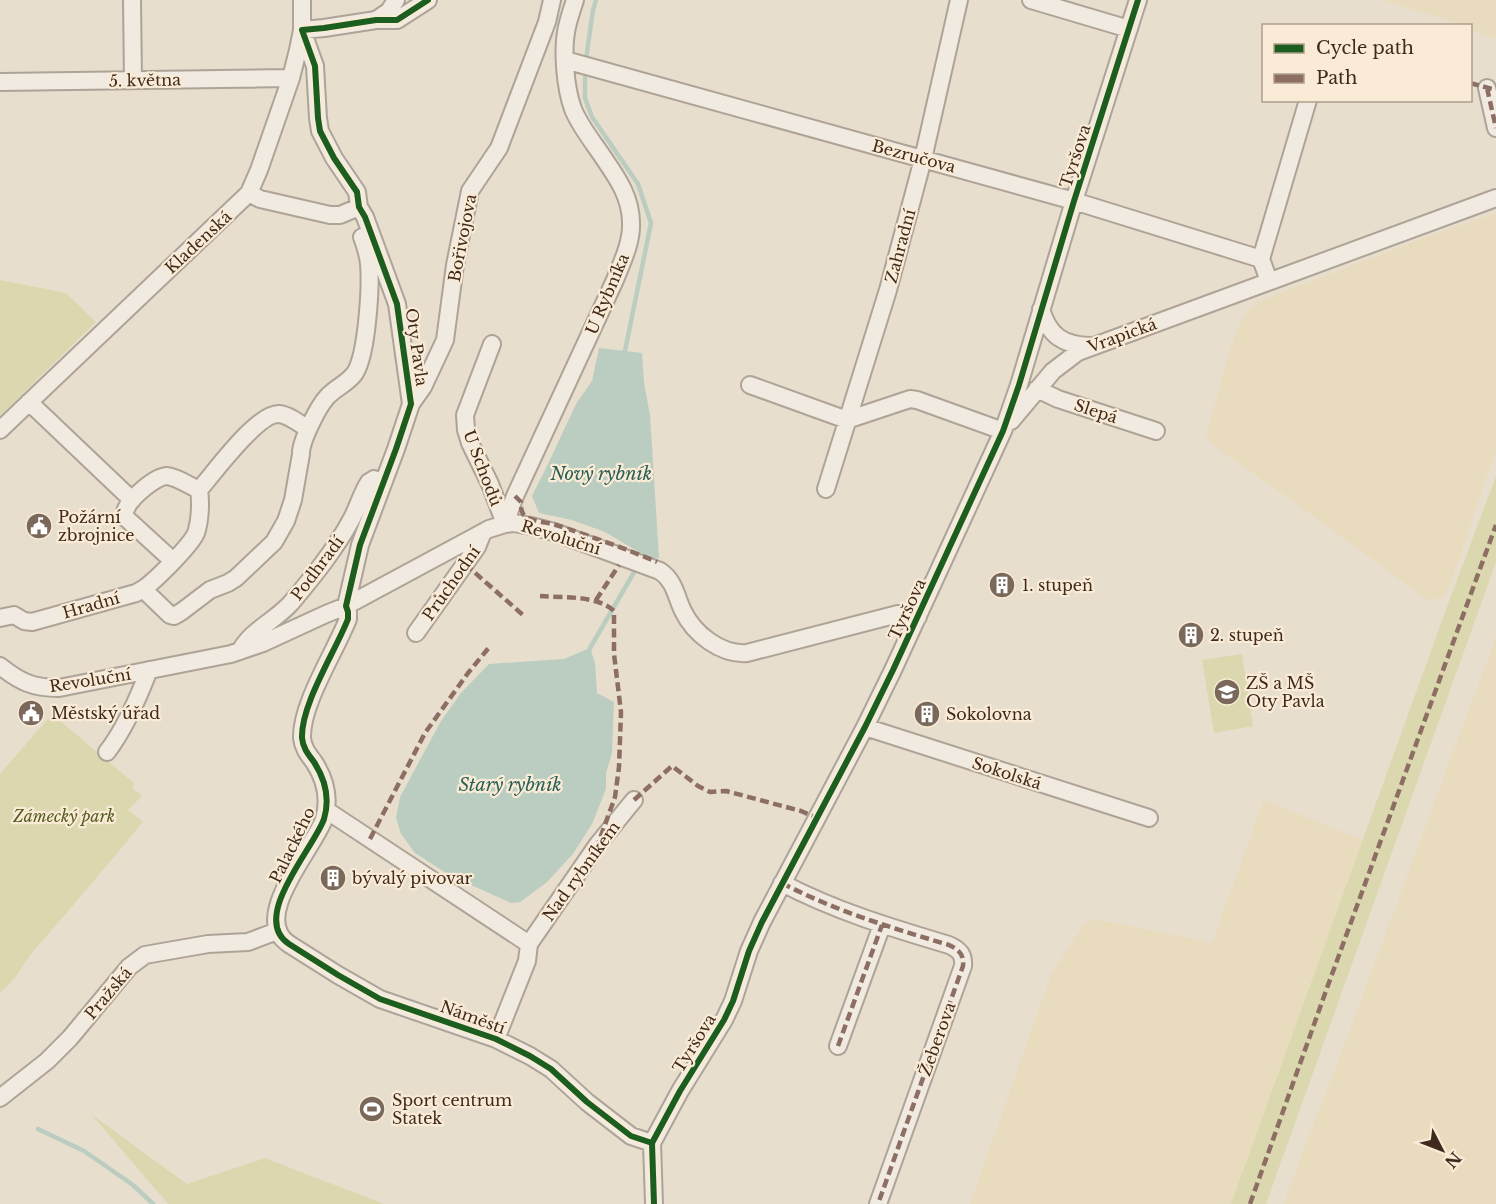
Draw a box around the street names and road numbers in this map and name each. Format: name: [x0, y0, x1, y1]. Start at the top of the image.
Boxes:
street label: 5. května: [109, 69, 181, 91]
street label: Tyršova: [1055, 122, 1095, 190]
street label: Bezručova: [870, 135, 958, 177]
street label: Bořivojova: [444, 192, 480, 284]
street label: Kladenská: [161, 206, 235, 278]
street label: Zahradní: [881, 206, 920, 285]
street label: U Rybníka: [581, 250, 633, 338]
street label: Oty Pavla: [402, 307, 432, 387]
street label: Vrapická: [1084, 313, 1159, 357]
street label: Slepá: [1072, 395, 1120, 427]
street label: U Schodů: [459, 427, 507, 509]
street label: Revoluční: [519, 515, 604, 559]
street label: Podhradí: [286, 531, 348, 604]
street label: Průchodní: [418, 541, 484, 624]
street label: Tyršova: [884, 575, 930, 643]
street label: Hradní: [60, 587, 122, 623]
street label: Revoluční: [48, 664, 133, 696]
street label: Sokolská: [970, 752, 1044, 794]
street label: Palackého: [265, 804, 319, 886]
street label: Nad rybníkem: [538, 817, 624, 925]
street label: Pražská: [80, 963, 136, 1023]
street label: Náměstí: [438, 996, 509, 1038]
street label: Žeberova: [914, 999, 960, 1079]
street label: Tyršova: [668, 1010, 720, 1076]

